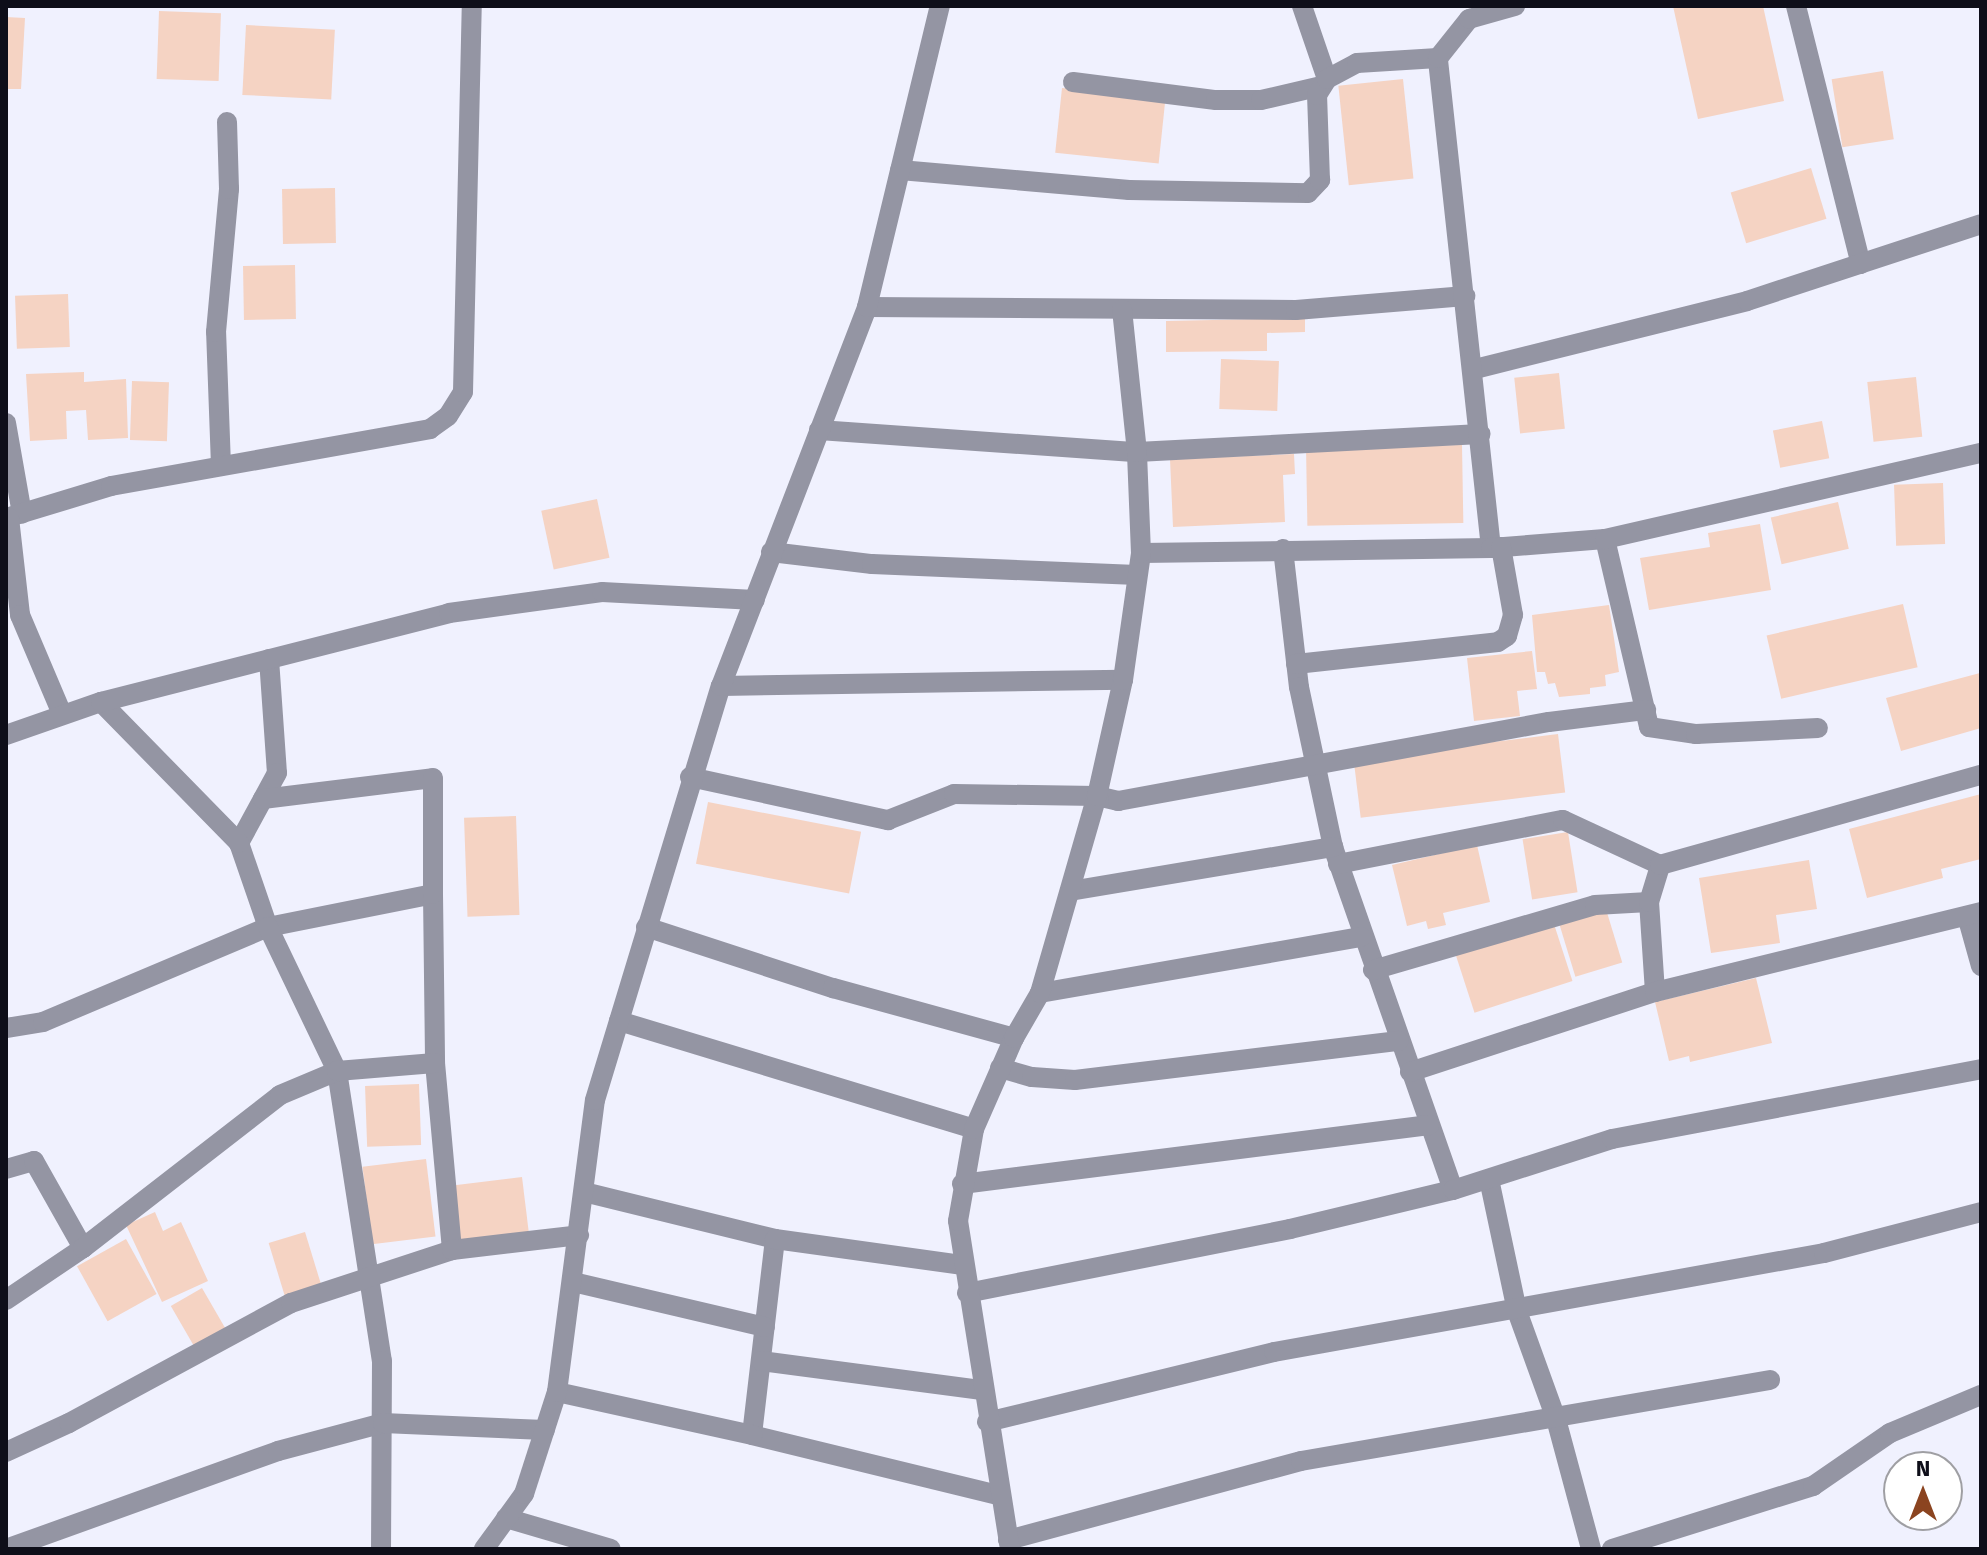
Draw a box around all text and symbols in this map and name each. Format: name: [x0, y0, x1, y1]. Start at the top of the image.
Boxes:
north arrow: [1883, 1451, 1963, 1531]
text: N: [1916, 1455, 1930, 1482]

